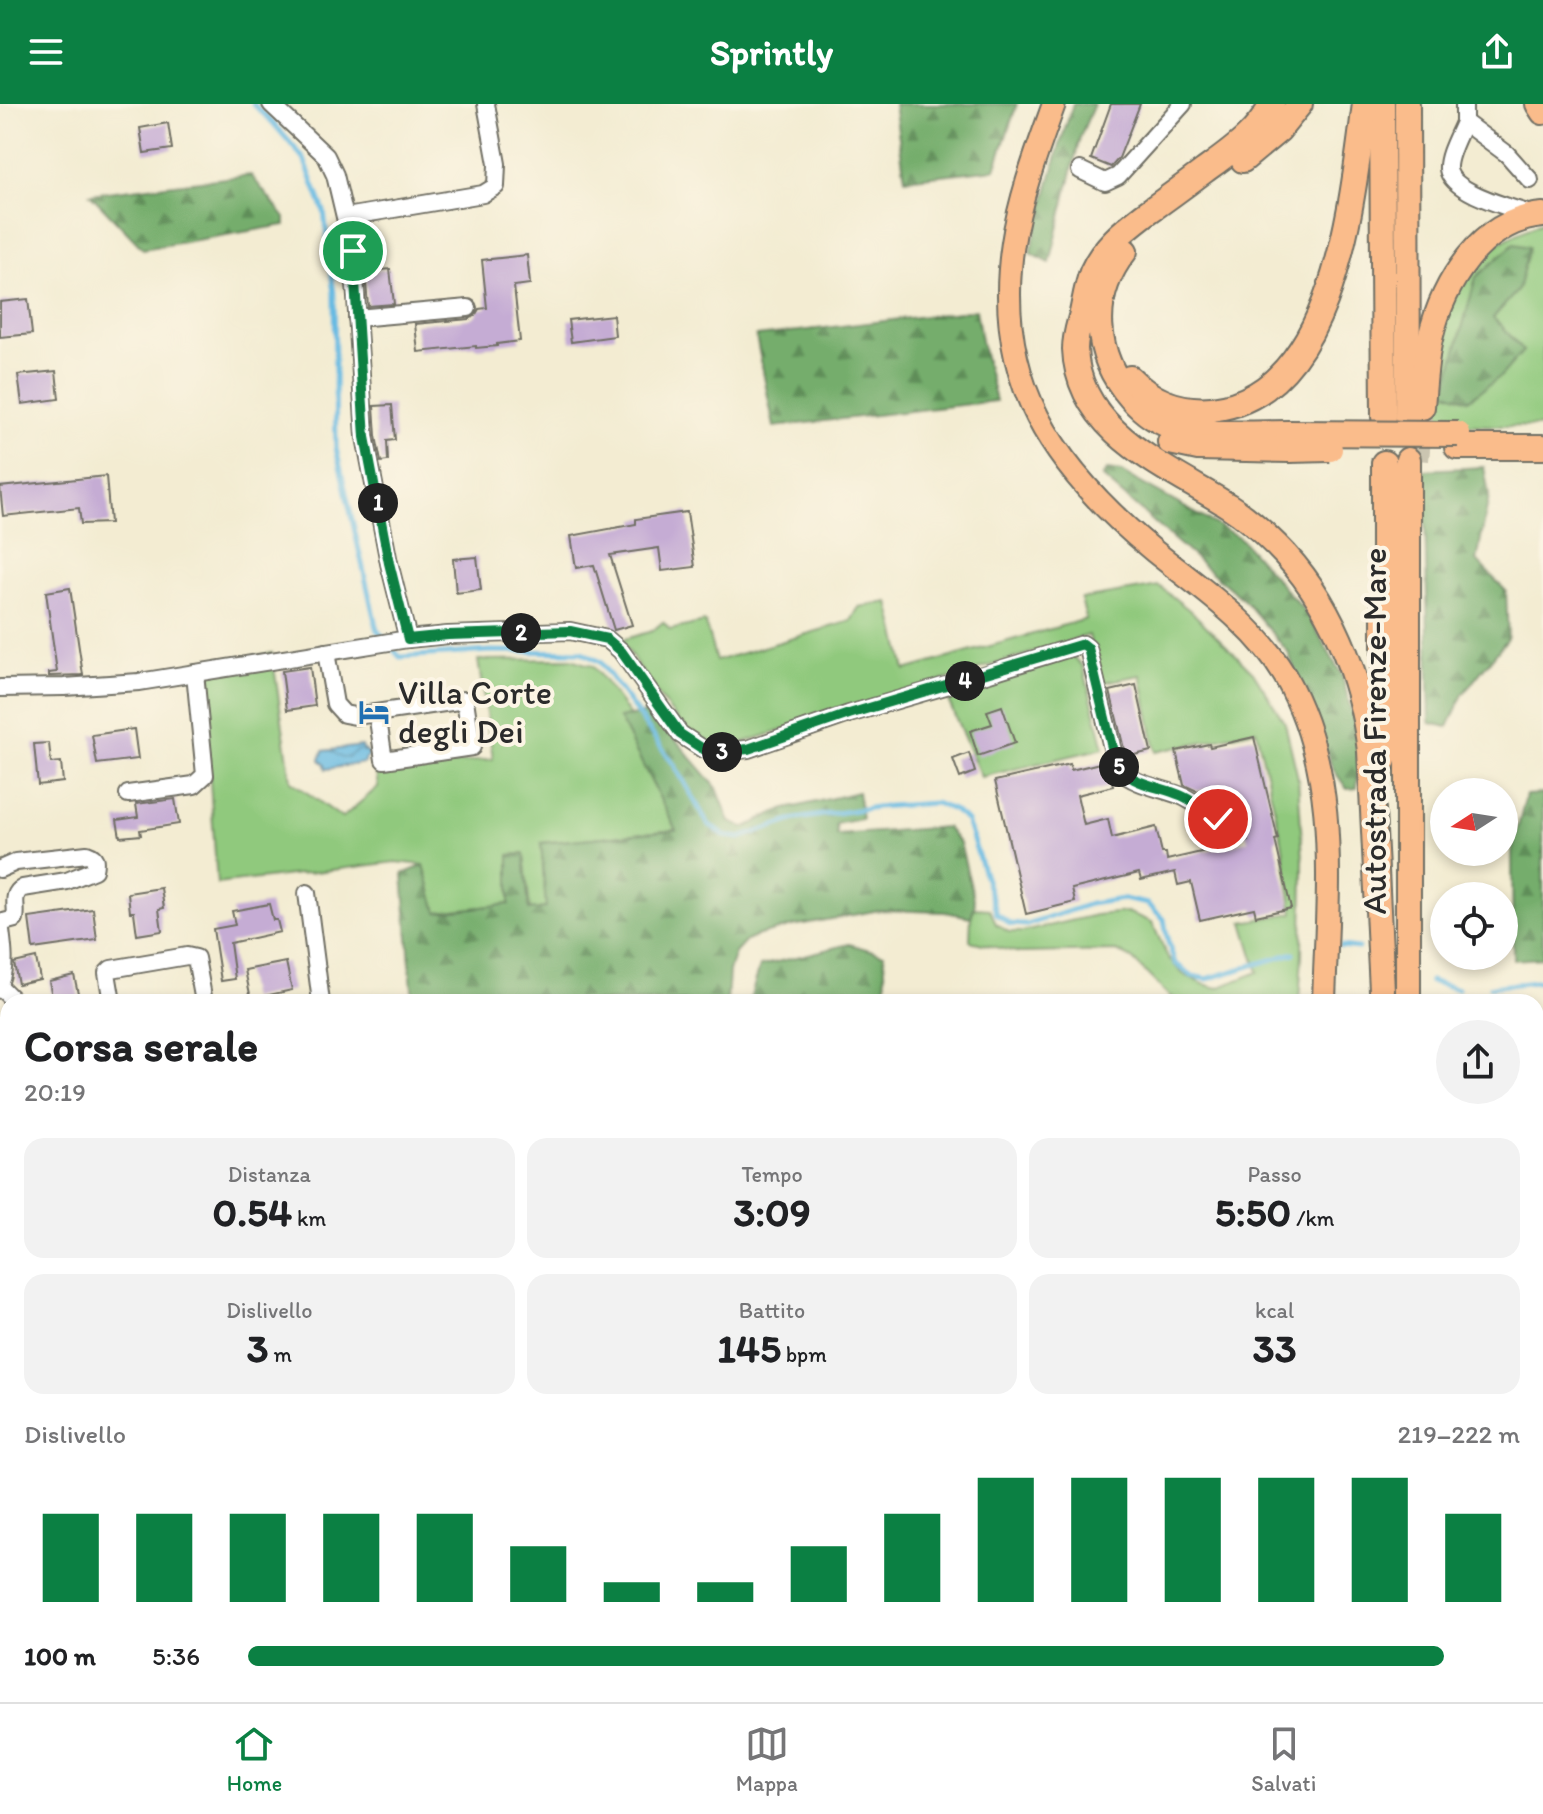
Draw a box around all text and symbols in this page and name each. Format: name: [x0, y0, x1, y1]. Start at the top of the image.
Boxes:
icon: menu: [24, 30, 68, 74]
icon: share: [1475, 30, 1519, 74]
text: Sprintly: [710, 31, 833, 74]
pin: [319, 217, 387, 285]
icon: arrive: [331, 229, 375, 273]
pin: 1: [358, 483, 398, 523]
text: 1: [373, 489, 383, 516]
street label: Autostrada Firenze-Mare: [1354, 548, 1395, 914]
pin: 2: [501, 613, 541, 653]
text: 2: [515, 619, 527, 646]
pin: 4: [945, 661, 985, 701]
text: 4: [958, 667, 972, 694]
place label: Villa Corte degli Dei: [398, 672, 552, 752]
hotel icon: Villa Corte degli Dei: [357, 695, 391, 729]
pin: 3: [702, 732, 742, 772]
text: 3: [716, 738, 728, 765]
pin: 5: [1099, 747, 1139, 787]
text: 5: [1113, 753, 1125, 780]
north arrow: [1430, 778, 1518, 866]
map controls: [1430, 778, 1518, 970]
pin: [1184, 785, 1252, 853]
icon: check: [1196, 797, 1240, 841]
button: locate: [1430, 882, 1518, 970]
text: Corsa serale: [24, 1019, 258, 1072]
button: share: [1436, 1020, 1520, 1104]
text: 20:19: [24, 1076, 86, 1108]
text: Distanza: [228, 1161, 311, 1188]
text: Tempo: [741, 1161, 803, 1188]
text: Passo: [1248, 1161, 1302, 1188]
text: 0.54: [213, 1188, 292, 1236]
text: 3:09: [733, 1188, 811, 1236]
text: 5:50: [1215, 1188, 1291, 1236]
text: km: [292, 1205, 326, 1232]
text: /km: [1291, 1205, 1335, 1232]
text: Dislivello: [226, 1297, 313, 1324]
text: Battito: [739, 1297, 805, 1324]
text: kcal: [1255, 1297, 1294, 1324]
text: 3: [247, 1324, 269, 1372]
text: 145: [717, 1324, 781, 1372]
text: 33: [1253, 1324, 1296, 1372]
text: m: [269, 1341, 292, 1368]
text: bpm: [781, 1341, 827, 1368]
text: Dislivello: [24, 1418, 126, 1450]
text: 219–222 m: [1397, 1418, 1520, 1450]
text: 100 m: [24, 1640, 96, 1672]
text: 5:36: [152, 1640, 200, 1672]
tab: Home: [227, 1722, 282, 1797]
tab: Mappa: [736, 1722, 798, 1797]
tab: Salvati: [1251, 1722, 1316, 1797]

